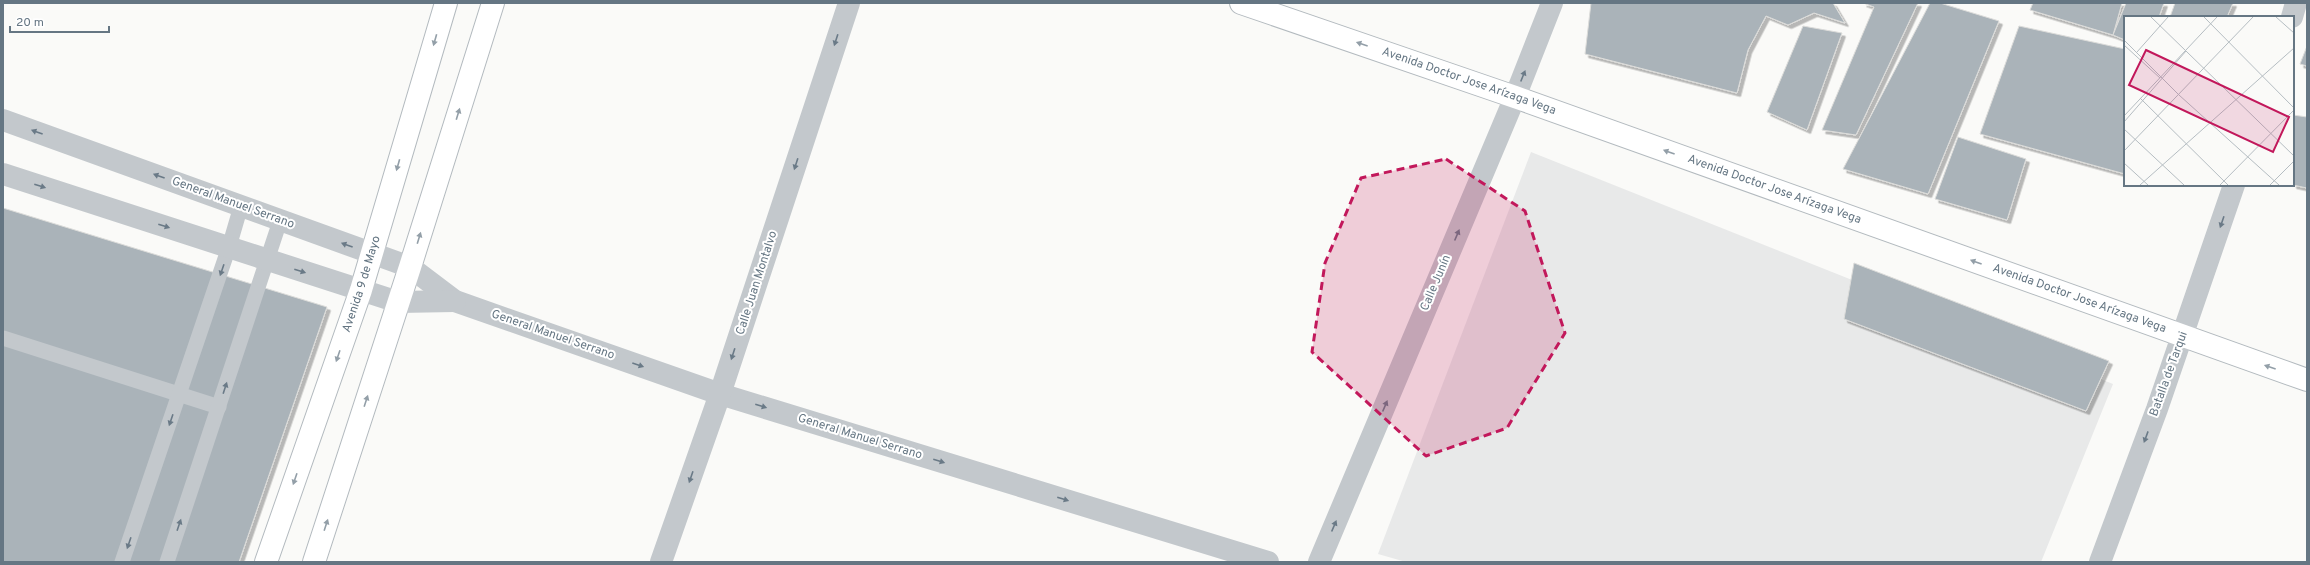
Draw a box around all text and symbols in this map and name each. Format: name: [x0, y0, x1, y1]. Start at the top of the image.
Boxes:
scale bar: [10, 8, 109, 34]
text: 20 m: [16, 15, 44, 31]
inset map: [2124, 16, 2294, 186]
one-way arrow: [833, 34, 839, 46]
one-way arrow: [432, 35, 438, 47]
one-way arrow: [1355, 41, 1367, 47]
street label: Avenida Doctor Jose Arízaga Vega: [1380, 44, 1558, 119]
one-way arrow: [1520, 70, 1526, 82]
one-way arrow: [455, 107, 461, 119]
one-way arrow: [30, 129, 42, 135]
one-way arrow: [1663, 149, 1675, 155]
street label: Avenida Doctor Jose Arízaga Vega: [1685, 151, 1863, 228]
one-way arrow: [793, 158, 799, 170]
one-way arrow: [395, 159, 401, 171]
one-way arrow: [153, 173, 165, 179]
street label: General Manuel Serrano: [169, 173, 297, 233]
one-way arrow: [34, 183, 46, 189]
one-way arrow: [2218, 216, 2224, 228]
one-way arrow: [158, 223, 170, 229]
one-way arrow: [1454, 228, 1460, 240]
street label: Calle Juan Montalvo: [733, 229, 781, 337]
one-way arrow: [416, 231, 422, 243]
street label: Avenida 9 de Mayo: [339, 234, 385, 335]
one-way arrow: [341, 241, 353, 247]
street label: Calle Junín: [1417, 252, 1455, 314]
one-way arrow: [1970, 259, 1982, 265]
street label: Avenida Doctor Jose Arízaga Vega: [1990, 260, 2168, 337]
one-way arrow: [218, 265, 224, 277]
one-way arrow: [295, 268, 307, 274]
street label: General Manuel Serrano: [489, 306, 617, 364]
street label: Batalla de Tarqui: [2146, 329, 2192, 419]
one-way arrow: [730, 348, 736, 360]
one-way arrow: [335, 350, 341, 362]
one-way arrow: [632, 362, 644, 368]
one-way arrow: [2264, 363, 2276, 369]
one-way arrow: [222, 382, 228, 394]
one-way arrow: [363, 395, 369, 407]
one-way arrow: [1382, 400, 1388, 412]
one-way arrow: [755, 403, 767, 409]
street label: General Manuel Serrano: [796, 410, 924, 464]
one-way arrow: [167, 414, 173, 426]
one-way arrow: [2143, 431, 2149, 443]
one-way arrow: [933, 458, 945, 464]
one-way arrow: [688, 471, 694, 483]
one-way arrow: [292, 473, 298, 485]
one-way arrow: [1057, 496, 1069, 502]
one-way arrow: [177, 519, 183, 531]
one-way arrow: [323, 519, 329, 531]
one-way arrow: [1331, 521, 1337, 532]
one-way arrow: [126, 537, 132, 549]

